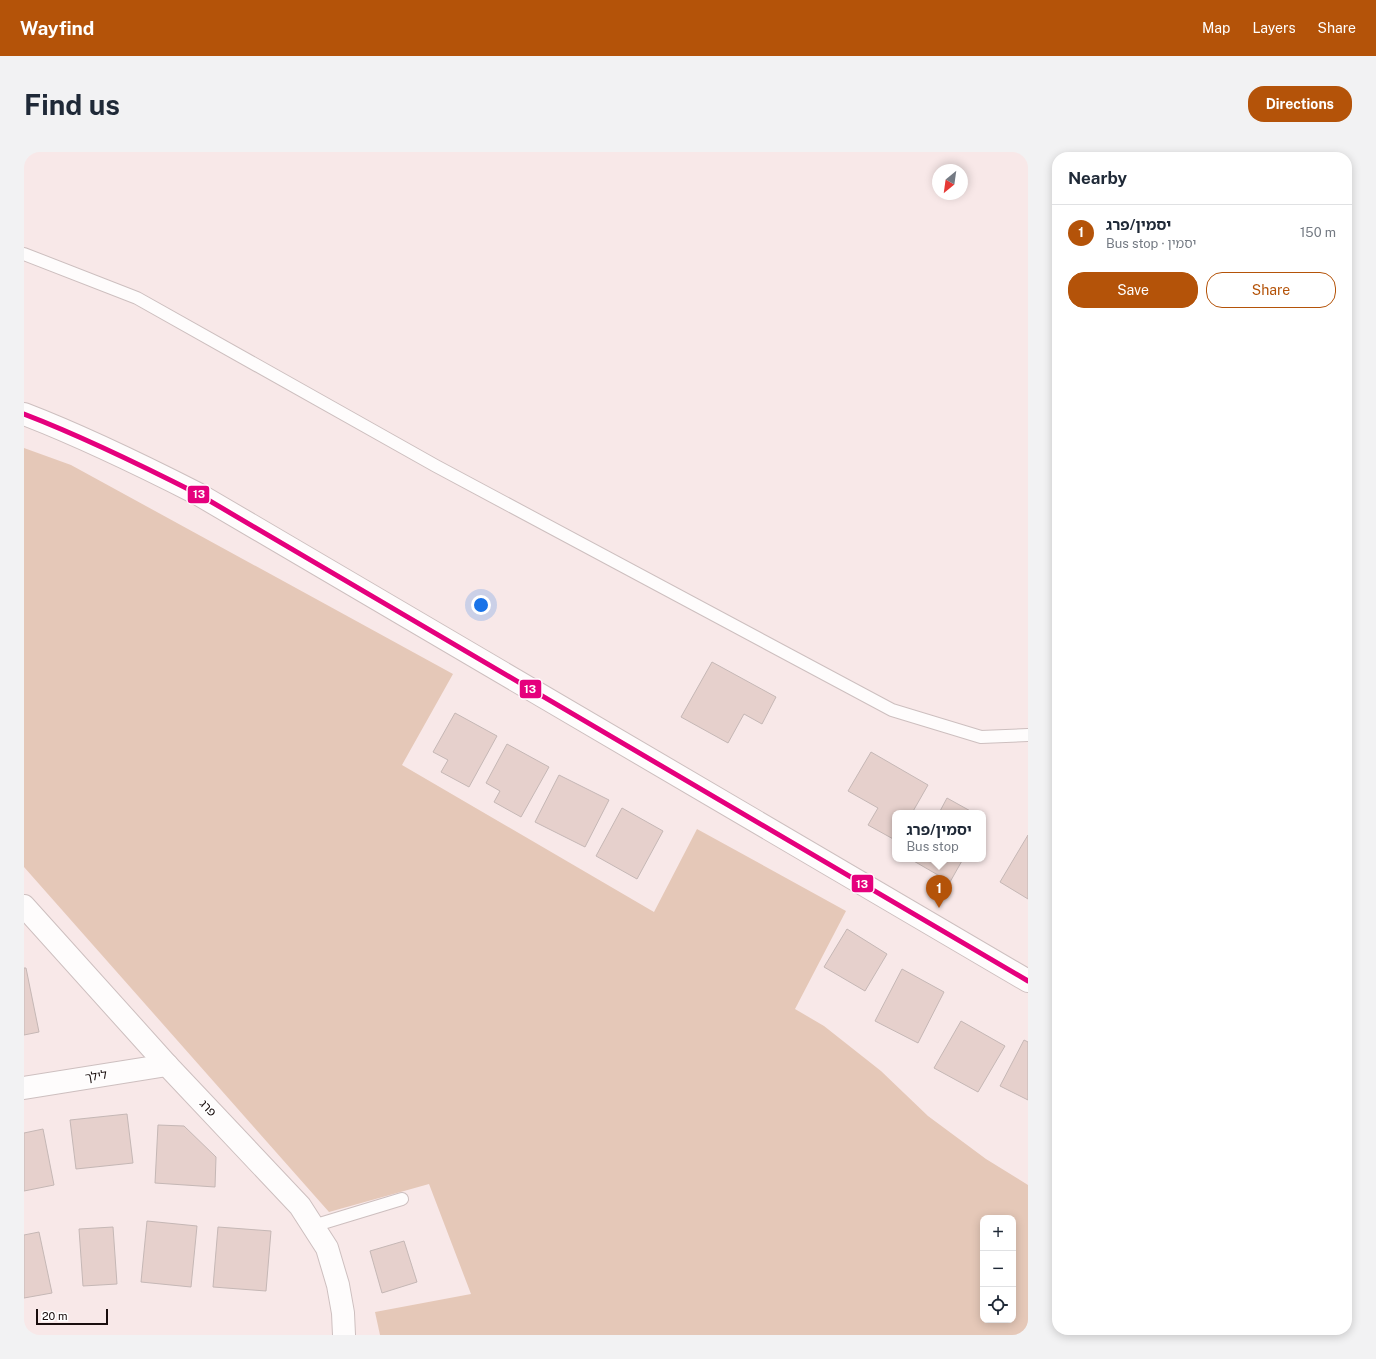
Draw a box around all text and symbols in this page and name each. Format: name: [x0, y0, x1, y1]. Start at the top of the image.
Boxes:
text: Wayfind: [20, 17, 94, 39]
text: Map: [1202, 20, 1230, 36]
text: Layers: [1252, 20, 1296, 36]
text: Share: [1318, 20, 1356, 36]
button: Directions: [1248, 86, 1352, 122]
text: Find us: [24, 88, 120, 121]
north arrow: [932, 164, 968, 200]
text: Nearby: [1068, 168, 1127, 188]
text: יסמין/פרג: [1106, 216, 1171, 233]
text: 1: [1078, 225, 1084, 240]
text: 150 m: [1300, 225, 1336, 240]
text: Bus stop · יסמין: [1106, 236, 1196, 251]
button: Save: [1068, 272, 1198, 308]
button: Share: [1206, 272, 1336, 308]
line badge: 13: [187, 485, 210, 504]
text: 13: [193, 488, 205, 500]
your location: [471, 595, 491, 615]
line badge: 13: [519, 679, 542, 699]
text: 13: [524, 683, 536, 695]
popup: [892, 810, 986, 862]
text: יסמין/פרג: [906, 821, 972, 838]
text: Bus stop: [906, 839, 959, 854]
line badge: 13: [851, 874, 874, 893]
pin: 1: [926, 875, 952, 908]
text: 13: [856, 878, 868, 890]
street label: לילך: [84, 1067, 108, 1085]
street label: פרג: [197, 1097, 219, 1119]
map controls: [980, 1215, 1016, 1323]
button: +: [980, 1215, 1016, 1251]
button: −: [980, 1251, 1016, 1287]
button: locate: [980, 1287, 1016, 1323]
scale bar: [36, 1307, 108, 1326]
text: 20 m: [42, 1310, 67, 1322]

